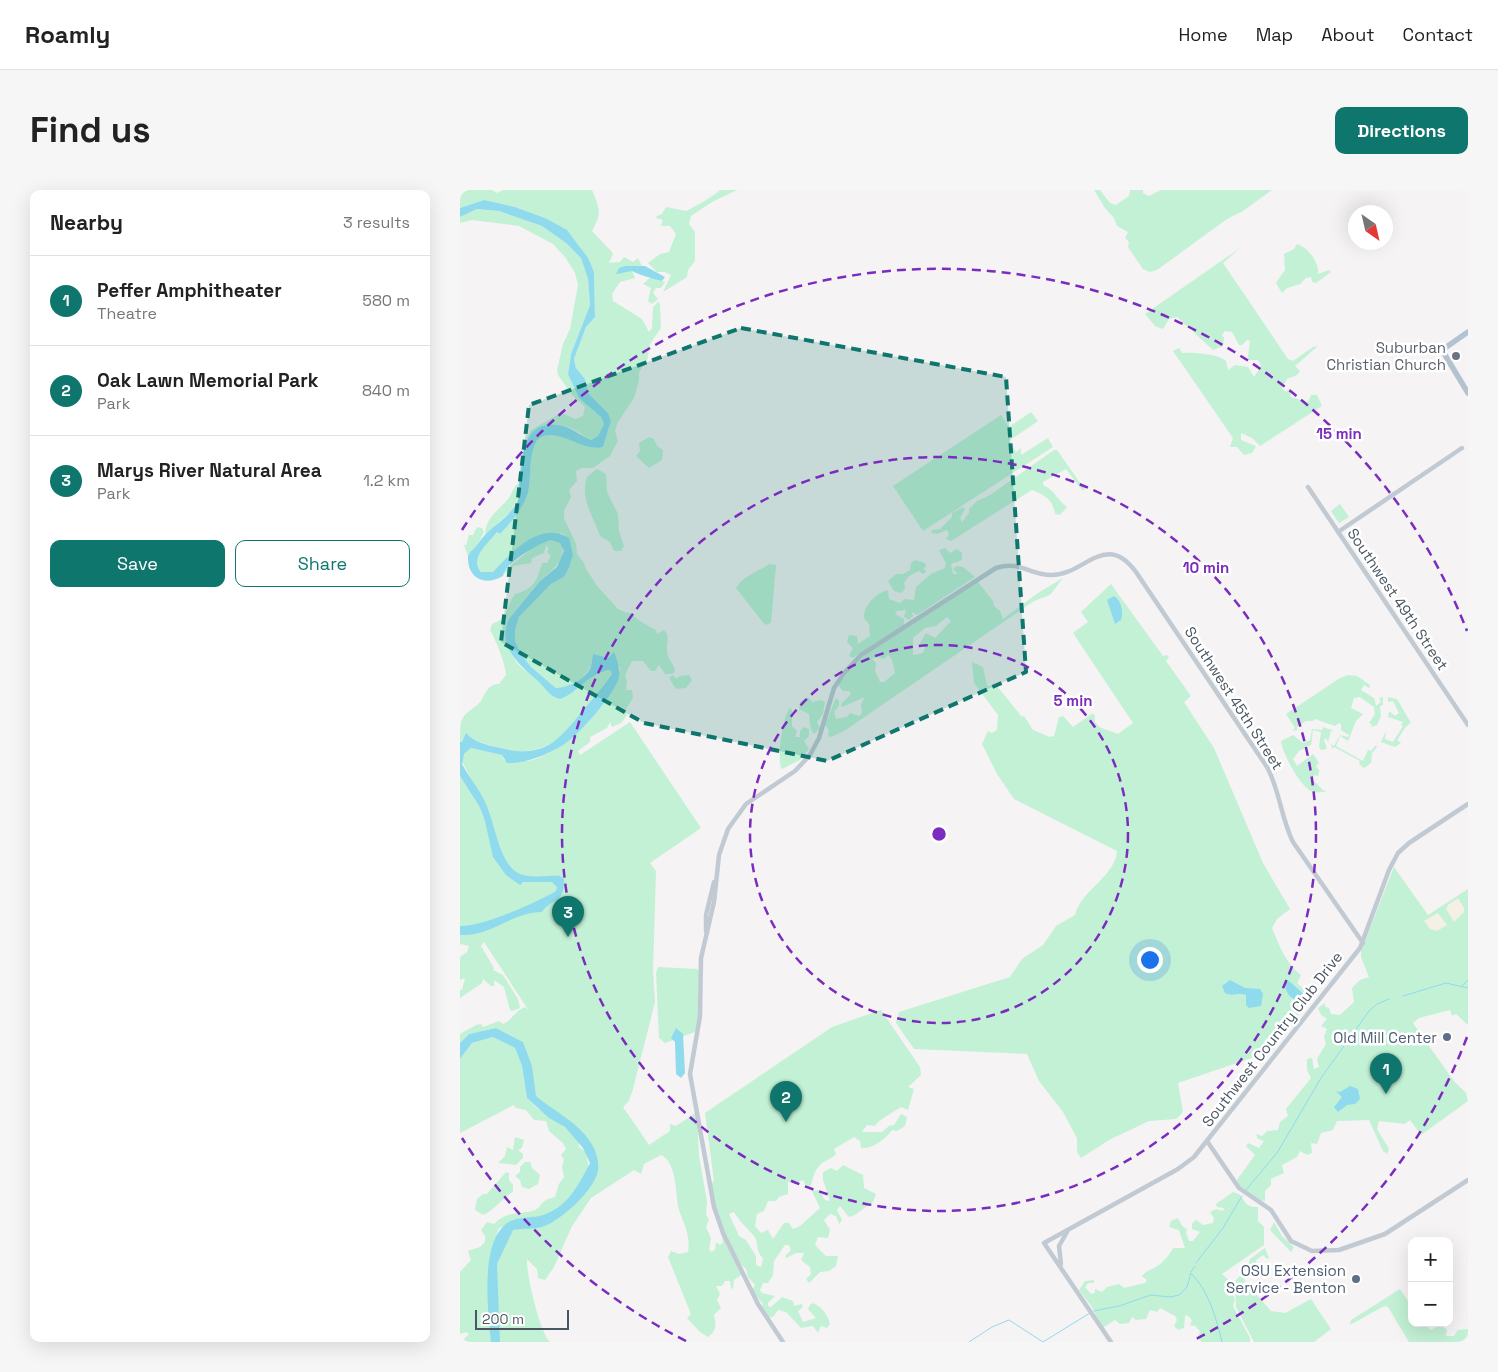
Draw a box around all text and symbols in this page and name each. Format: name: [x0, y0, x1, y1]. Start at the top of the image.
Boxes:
text: Roamly: [25, 19, 110, 50]
text: Home: [1179, 23, 1228, 46]
text: Map: [1256, 23, 1293, 46]
text: About: [1321, 23, 1375, 46]
text: Contact: [1403, 23, 1473, 46]
button: Directions: [1335, 107, 1468, 154]
text: Find us: [30, 108, 151, 152]
north arrow: [1348, 205, 1393, 250]
text: Nearby: [50, 209, 123, 236]
text: 3 results: [343, 212, 410, 233]
text: Peffer Amphitheater: [97, 278, 282, 303]
text: 1: [62, 290, 70, 311]
text: 580 m: [362, 290, 410, 311]
text: Theatre: [97, 303, 157, 324]
place label: Suburban Christian Church: [1326, 338, 1446, 374]
marker: Suburban Christian Church: [1450, 350, 1462, 362]
text: Oak Lawn Memorial Park: [97, 368, 319, 393]
text: 2: [61, 380, 71, 401]
text: 840 m: [362, 380, 410, 401]
text: Park: [97, 393, 130, 414]
text: 15 min: [1316, 424, 1362, 443]
text: Marys River Natural Area: [97, 458, 322, 483]
text: 3: [61, 470, 71, 491]
text: 1.2 km: [363, 470, 410, 491]
text: Park: [97, 483, 130, 504]
street label: Southwest 49th Street: [1343, 524, 1453, 674]
button: Save: [50, 540, 225, 587]
button: Share: [235, 540, 410, 587]
text: 10 min: [1183, 558, 1229, 577]
street label: Southwest 45th Street: [1181, 623, 1288, 773]
text: 5 min: [1054, 691, 1092, 710]
centre of rings: [930, 825, 948, 843]
pin: 3: [552, 896, 584, 937]
your location: [1137, 947, 1163, 973]
street label: Southwest Country Club Drive: [1198, 947, 1347, 1131]
place label: Old Mill Center: [1333, 1028, 1437, 1047]
marker: Old Mill Center: [1441, 1031, 1453, 1043]
pin: 1: [1370, 1053, 1402, 1094]
pin: 2: [770, 1081, 802, 1122]
map controls: [1408, 1237, 1453, 1327]
button: +: [1408, 1237, 1453, 1282]
place label: OSU Extension Service - Benton: [1226, 1261, 1346, 1297]
marker: OSU Extension Service - Benton: [1350, 1273, 1362, 1285]
button: −: [1408, 1282, 1453, 1327]
scale bar: [475, 1307, 569, 1330]
text: 200 m: [482, 1310, 524, 1328]

